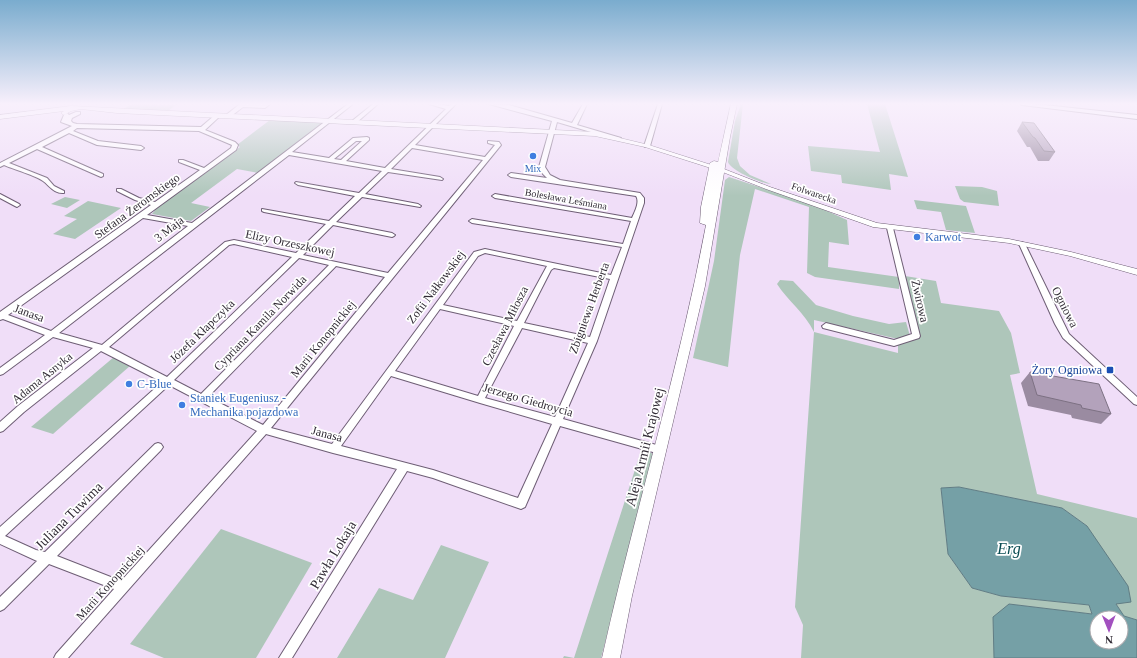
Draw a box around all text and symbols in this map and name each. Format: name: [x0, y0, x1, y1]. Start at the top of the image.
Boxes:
marker: Mix: [528, 151, 538, 161]
place label: Mix: [525, 163, 541, 174]
street label: Stefana Żeromskiego: [91, 170, 183, 242]
street label: Folwarecka: [790, 180, 838, 206]
street label: Bolesława Leśmiana: [524, 186, 608, 212]
street label: 3 Maja: [151, 213, 187, 245]
street label: Elizy Orzeszkowej: [244, 227, 336, 259]
place label: Karwot: [925, 230, 962, 244]
marker: Karwot: [912, 232, 922, 242]
street label: Zofii Nałkowskiej: [404, 248, 468, 326]
street label: Zbigniewa Herberta: [566, 260, 612, 356]
street label: Cypriana Kamila Norwida: [211, 272, 310, 374]
street label: Żwirowa: [908, 278, 932, 324]
street label: Czesława Miłosza: [479, 283, 531, 368]
street label: Ogniowa: [1049, 284, 1082, 330]
street label: Józefa Kłapczyka: [167, 296, 238, 366]
street label: Marii Konopnickiej: [288, 298, 358, 380]
street label: Janasa: [12, 301, 47, 325]
street label: Adama Asnyka: [9, 349, 76, 407]
place label: Żory Ogniowa: [1032, 363, 1103, 377]
marker: Żory Ogniowa: [1105, 365, 1115, 375]
place label: C-Blue: [137, 377, 172, 391]
marker: C-Blue: [124, 379, 134, 389]
street label: Jerzego Giedroycia: [481, 380, 575, 420]
street label: Aleja Armii Krajowej: [623, 386, 667, 508]
place label: Staniek Eugeniusz - Mechanika pojazdowa: [190, 391, 299, 419]
marker: Staniek Eugeniusz - Mechanika pojazdowa: [177, 400, 187, 410]
street label: Janasa: [310, 423, 345, 445]
street label: Juliana Tuwima: [32, 479, 106, 553]
street label: Pawła Lokaja: [307, 518, 360, 592]
water label: Erg: [996, 540, 1021, 558]
street label: Marii Konopnickiej: [73, 543, 147, 623]
north arrow: [1089, 610, 1129, 650]
text: N: [1105, 634, 1113, 646]

